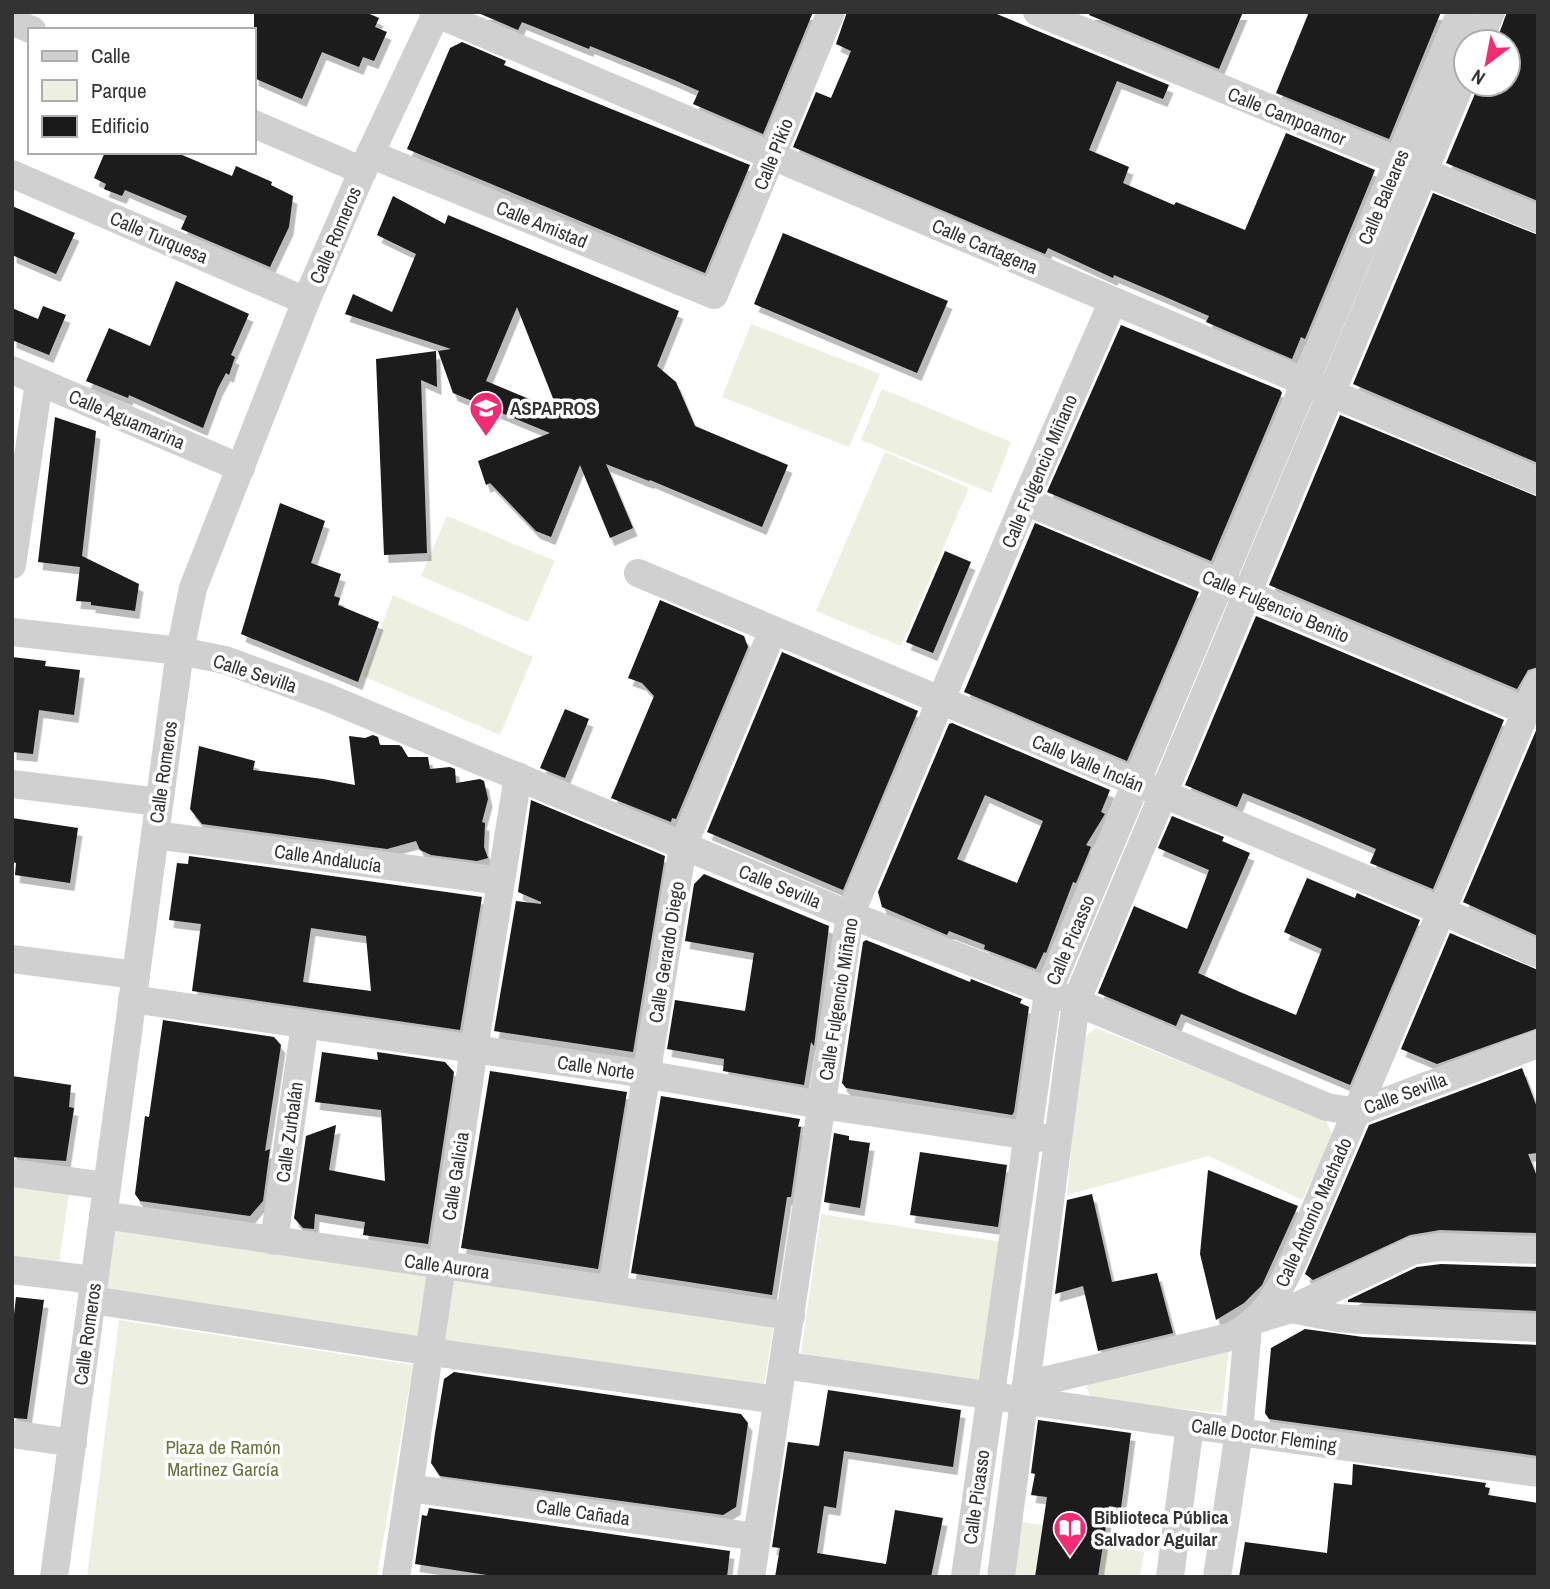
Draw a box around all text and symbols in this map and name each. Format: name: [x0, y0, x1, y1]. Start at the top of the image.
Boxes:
legend: [28, 28, 256, 154]
north arrow: [1452, 28, 1522, 98]
text: Calle: [91, 41, 130, 70]
text: N: [1466, 63, 1490, 91]
text: Parque: [91, 76, 147, 105]
street label: Calle Campoamor: [1224, 80, 1351, 152]
text: Edificio: [91, 111, 149, 140]
street label: Calle Pikio: [747, 114, 799, 194]
street label: Calle Baleares: [1351, 145, 1415, 249]
street label: Calle Romeros: [303, 182, 367, 287]
street label: Calle Amistad: [493, 194, 591, 254]
street label: Calle Turquesa: [106, 205, 212, 269]
street label: Calle Cartagena: [928, 212, 1042, 280]
street label: Calle Aguamarina: [65, 383, 189, 455]
school or university icon: ASPAPROS: [467, 389, 505, 438]
street label: Calle Fulgencio Miñano: [995, 390, 1083, 552]
place label: ASPAPROS: [510, 395, 596, 421]
street label: Calle Fulgencio Benito: [1198, 563, 1354, 649]
street label: Calle Sevilla: [210, 647, 301, 699]
street label: Calle Romeros: [143, 719, 183, 825]
street label: Calle Valle Inclán: [1028, 728, 1148, 798]
street label: Calle Andalucía: [273, 838, 384, 878]
street label: Calle Sevilla: [735, 858, 825, 914]
street label: Calle Gerardo Diego: [642, 879, 690, 1025]
street label: Calle Picasso: [1039, 891, 1101, 989]
street label: Calle Fulgencio Miñano: [812, 916, 864, 1082]
street label: Calle Norte: [556, 1049, 636, 1085]
street label: Calle Sevilla: [1360, 1066, 1450, 1120]
street label: Calle Zurbalán: [269, 1080, 309, 1184]
street label: Calle Galicia: [435, 1130, 475, 1222]
street label: Calle Antonio Machado: [1268, 1133, 1358, 1291]
street label: Calle Aurora: [403, 1247, 492, 1285]
street label: Calle Romeros: [67, 1281, 107, 1387]
street label: Calle Doctor Fleming: [1190, 1412, 1339, 1458]
park label: Plaza de Ramón Martinez García: [165, 1434, 281, 1482]
street label: Calle Picasso: [956, 1448, 996, 1546]
street label: Calle Cañada: [534, 1493, 632, 1531]
place label: Biblioteca Pública Salvador Aguilar: [1094, 1504, 1229, 1552]
library icon: Biblioteca Pública Salvador Aguilar: [1051, 1509, 1089, 1558]

